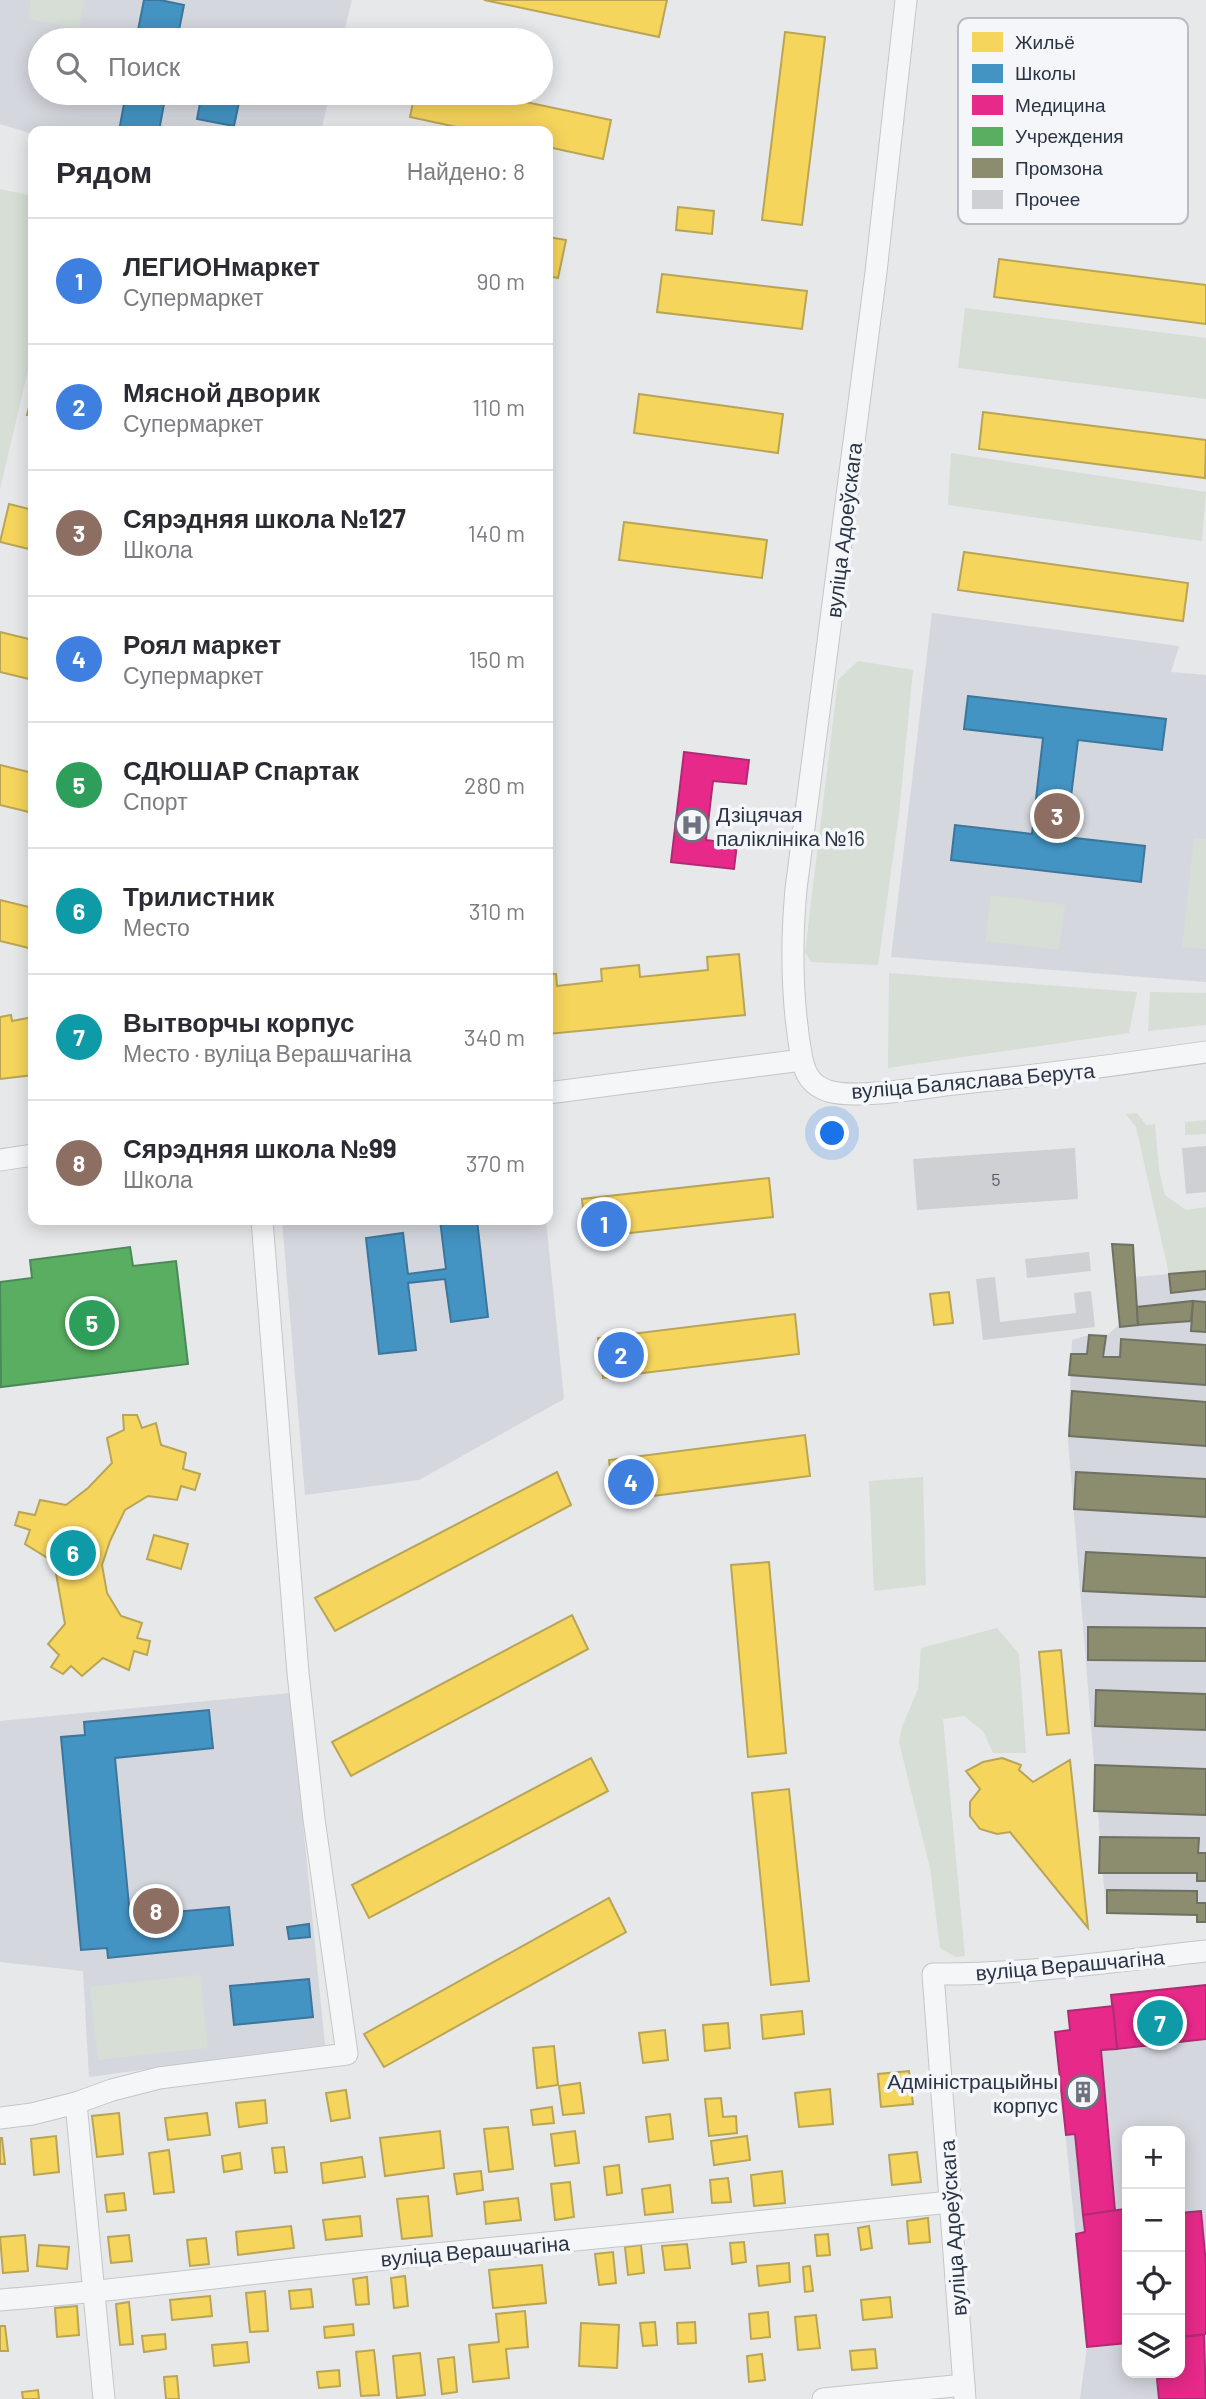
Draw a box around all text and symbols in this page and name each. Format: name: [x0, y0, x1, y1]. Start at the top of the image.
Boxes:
legend: [958, 18, 1188, 224]
search box: [28, 28, 553, 105]
text: Жильё: [1015, 30, 1075, 53]
icon: search: [52, 48, 90, 86]
text: Поиск: [108, 50, 180, 81]
text: Школы: [1015, 61, 1076, 84]
text: Медицина: [1015, 93, 1106, 116]
text: Учреждения: [1015, 124, 1124, 147]
text: Рядом: [56, 153, 152, 189]
text: Промзона: [1015, 156, 1103, 179]
text: Найдено: 8: [407, 157, 525, 185]
text: Прочее: [1015, 187, 1080, 210]
text: ЛЕГИОНмаркет: [123, 250, 320, 281]
text: 1: [75, 267, 83, 295]
text: 90 m: [476, 267, 525, 295]
text: Супермаркет: [123, 283, 263, 311]
text: Мясной дворик: [123, 376, 320, 407]
text: 2: [73, 393, 85, 421]
text: 110 m: [472, 393, 525, 421]
text: Супермаркет: [123, 409, 263, 437]
street label: вуліца Адоеўскага: [820, 441, 866, 619]
text: Сярэдняя школа №127: [123, 502, 406, 533]
text: 3: [73, 519, 85, 547]
text: 140 m: [468, 519, 525, 547]
text: Школа: [123, 535, 193, 563]
text: Роял маркет: [123, 628, 281, 659]
text: 4: [72, 645, 86, 673]
text: 150 m: [469, 645, 525, 673]
text: Супермаркет: [123, 661, 263, 689]
text: СДЮШАР Спартак: [123, 754, 359, 785]
text: 5: [73, 771, 85, 799]
text: 280 m: [464, 771, 525, 799]
text: Спорт: [123, 787, 188, 815]
pin: 3: [1034, 790, 1080, 842]
place label: Дзіцячая паліклініка №16: [716, 801, 865, 850]
hospital icon: Дзіцячая паліклініка №16: [673, 806, 711, 844]
text: Трилистник: [123, 880, 274, 911]
text: 6: [73, 897, 85, 925]
text: 310 m: [469, 897, 525, 925]
text: Место: [123, 913, 190, 941]
text: Вытворчы корпус: [123, 1006, 354, 1037]
text: 7: [73, 1023, 85, 1051]
text: 340 m: [464, 1023, 525, 1051]
text: Место · вуліца Верашчагіна: [123, 1039, 412, 1067]
street label: вуліца Баляслава Берута: [850, 1057, 1096, 1103]
your location: [815, 1116, 849, 1150]
text: Сярэдняя школа №99: [123, 1132, 397, 1163]
text: 8: [73, 1149, 85, 1177]
text: 370 m: [466, 1149, 525, 1177]
text: Школа: [123, 1165, 193, 1193]
house number: 5: [991, 1168, 1001, 1190]
pin: 1: [581, 1198, 627, 1250]
pin: 5: [69, 1297, 115, 1349]
pin: 2: [598, 1329, 644, 1381]
pin: 4: [608, 1456, 654, 1508]
pin: 6: [50, 1527, 96, 1579]
pin: 8: [133, 1885, 179, 1937]
street label: вуліца Верашчагіна: [974, 1943, 1166, 1985]
pin: 7: [1137, 1997, 1183, 2049]
place label: Адміністрацыйны корпус: [887, 2068, 1058, 2117]
building icon: Адміністрацыйны корпус: [1064, 2073, 1102, 2111]
map controls: [1122, 2126, 1185, 2378]
button: +: [1122, 2126, 1185, 2189]
street label: вуліца Адоеўскага: [933, 2139, 971, 2317]
button: −: [1122, 2189, 1185, 2252]
street label: вуліца Верашчагіна: [379, 2229, 571, 2271]
button: locate: [1122, 2252, 1185, 2315]
button: layers: [1122, 2315, 1185, 2378]

